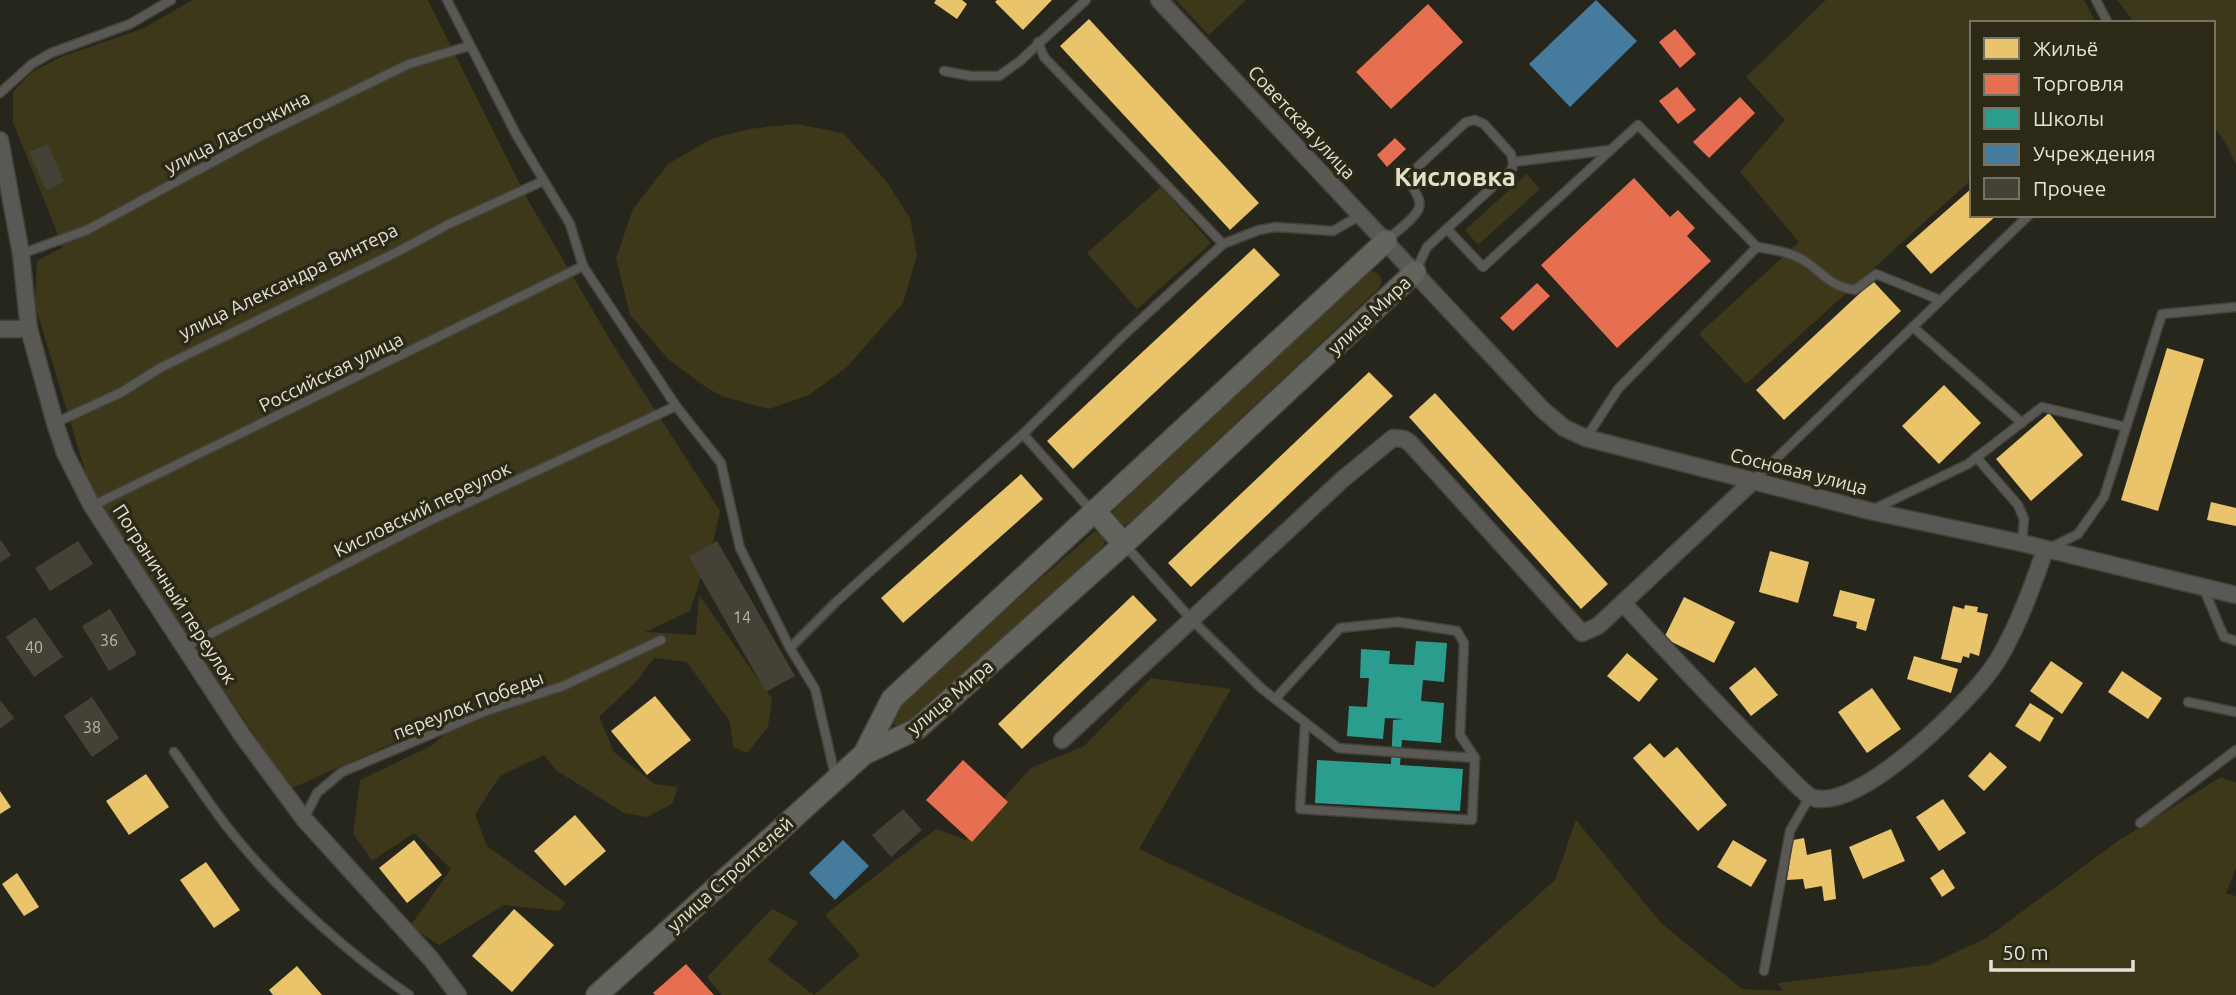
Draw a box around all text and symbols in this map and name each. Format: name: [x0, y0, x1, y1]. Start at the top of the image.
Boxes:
legend: [1970, 21, 2215, 217]
text: Жильё: [2033, 36, 2098, 60]
street label: Советская улица: [1244, 61, 1360, 183]
text: Торговля: [2033, 71, 2124, 95]
street label: улица Ласточкина: [161, 86, 313, 178]
text: Школы: [2033, 106, 2104, 130]
text: Учреждения: [2033, 141, 2156, 165]
district label: Кисловка: [1394, 162, 1516, 191]
text: Прочее: [2033, 176, 2106, 200]
street label: улица Александра Винтера: [175, 218, 401, 344]
street label: улица Мира: [1323, 271, 1415, 359]
street label: Российская улица: [255, 328, 407, 416]
street label: Сосновая улица: [1728, 443, 1870, 499]
street label: Кисловский переулок: [330, 456, 514, 561]
street label: Пограничный переулок: [109, 500, 241, 688]
house number: 14: [733, 608, 751, 626]
house number: 36: [100, 631, 118, 649]
house number: 40: [25, 638, 43, 656]
street label: улица Мира: [903, 655, 997, 739]
street label: переулок Победы: [390, 666, 546, 744]
house number: 38: [83, 718, 101, 736]
street label: улица Строителей: [663, 812, 797, 936]
scale bar: [1991, 928, 2133, 972]
text: 50 m: [2002, 940, 2049, 964]

